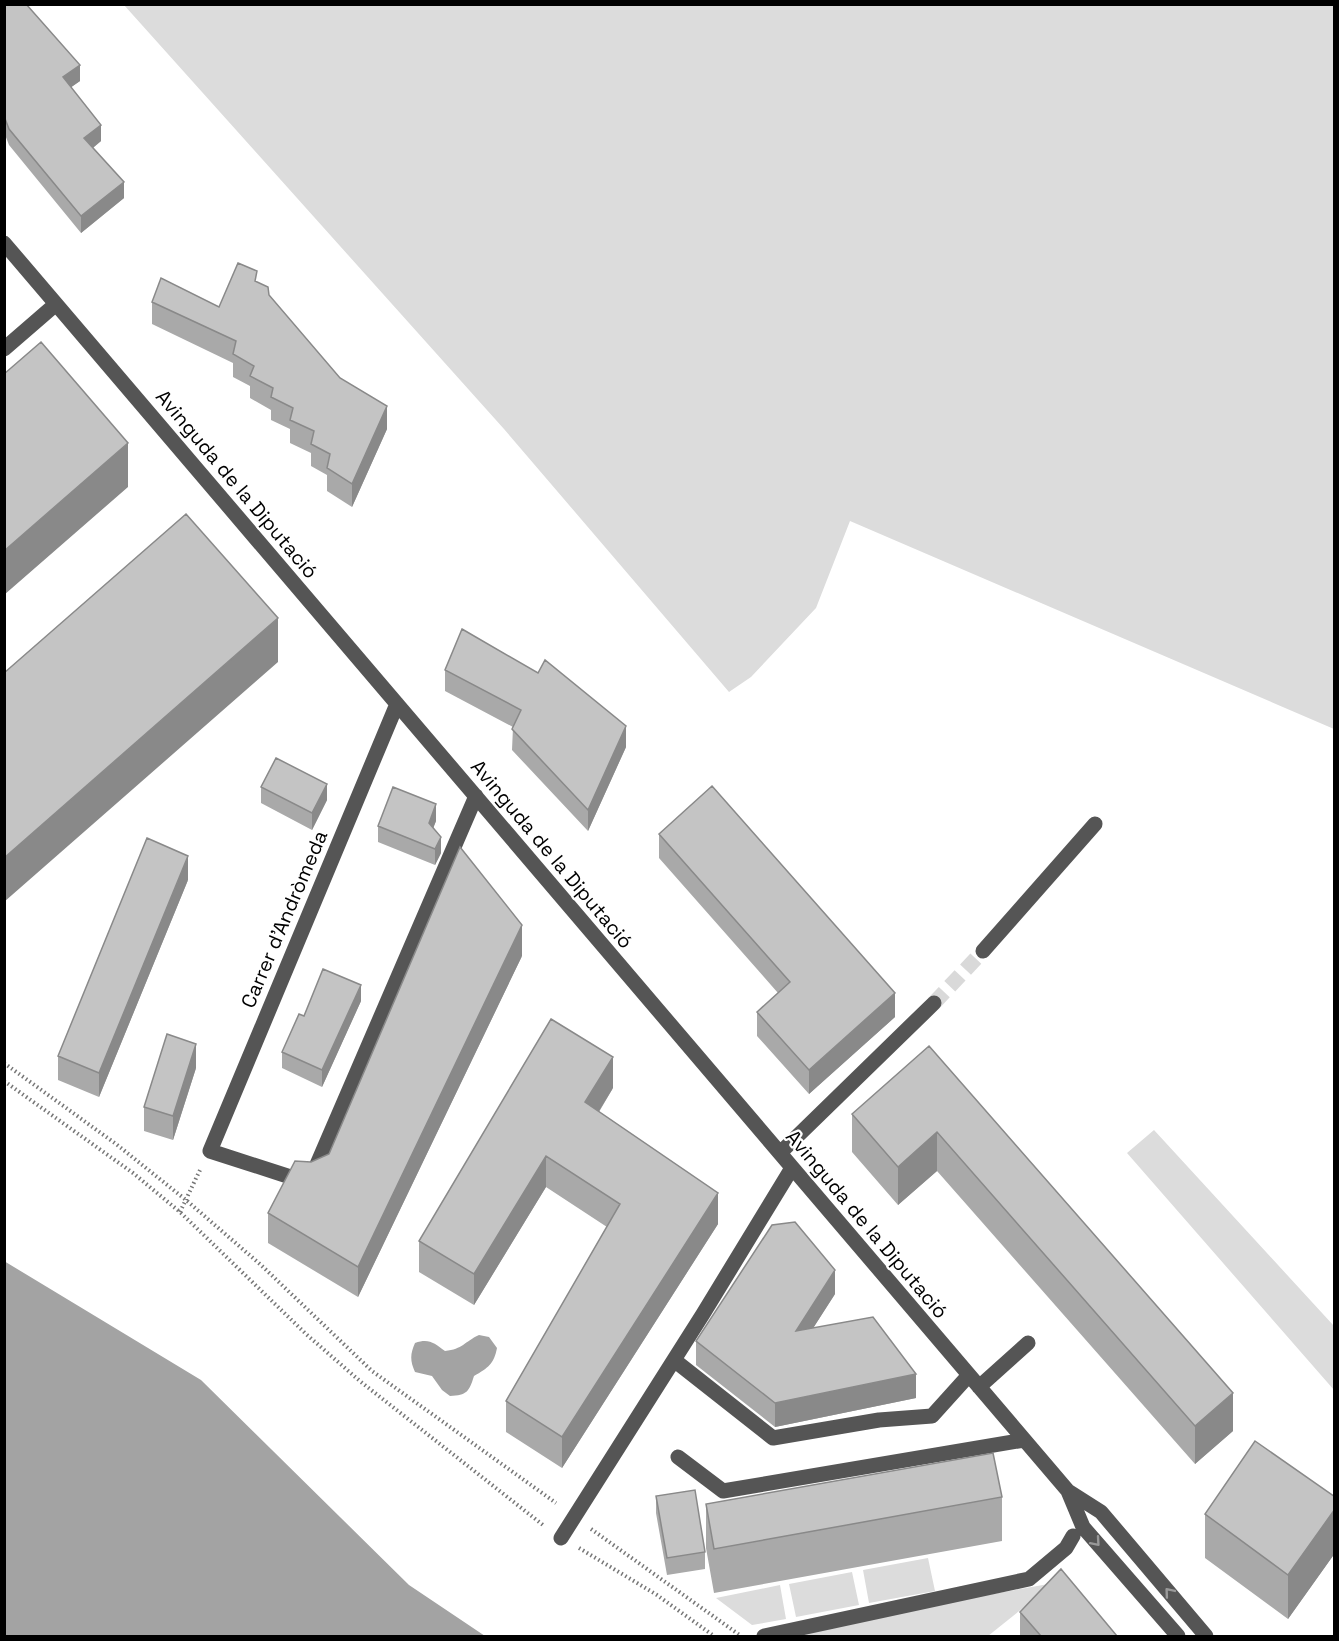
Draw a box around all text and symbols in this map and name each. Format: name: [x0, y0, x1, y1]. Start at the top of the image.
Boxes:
street label: Avinguda de la Diputació: [150, 384, 324, 584]
street label: Avinguda de la Diputació: [465, 754, 639, 954]
street label: Carrer d'Andròmeda: [235, 826, 333, 1012]
street label: Avinguda de la Diputació: [780, 1124, 954, 1324]
one-way arrow: [1089, 1535, 1100, 1546]
one-way arrow: [1165, 1588, 1176, 1599]

